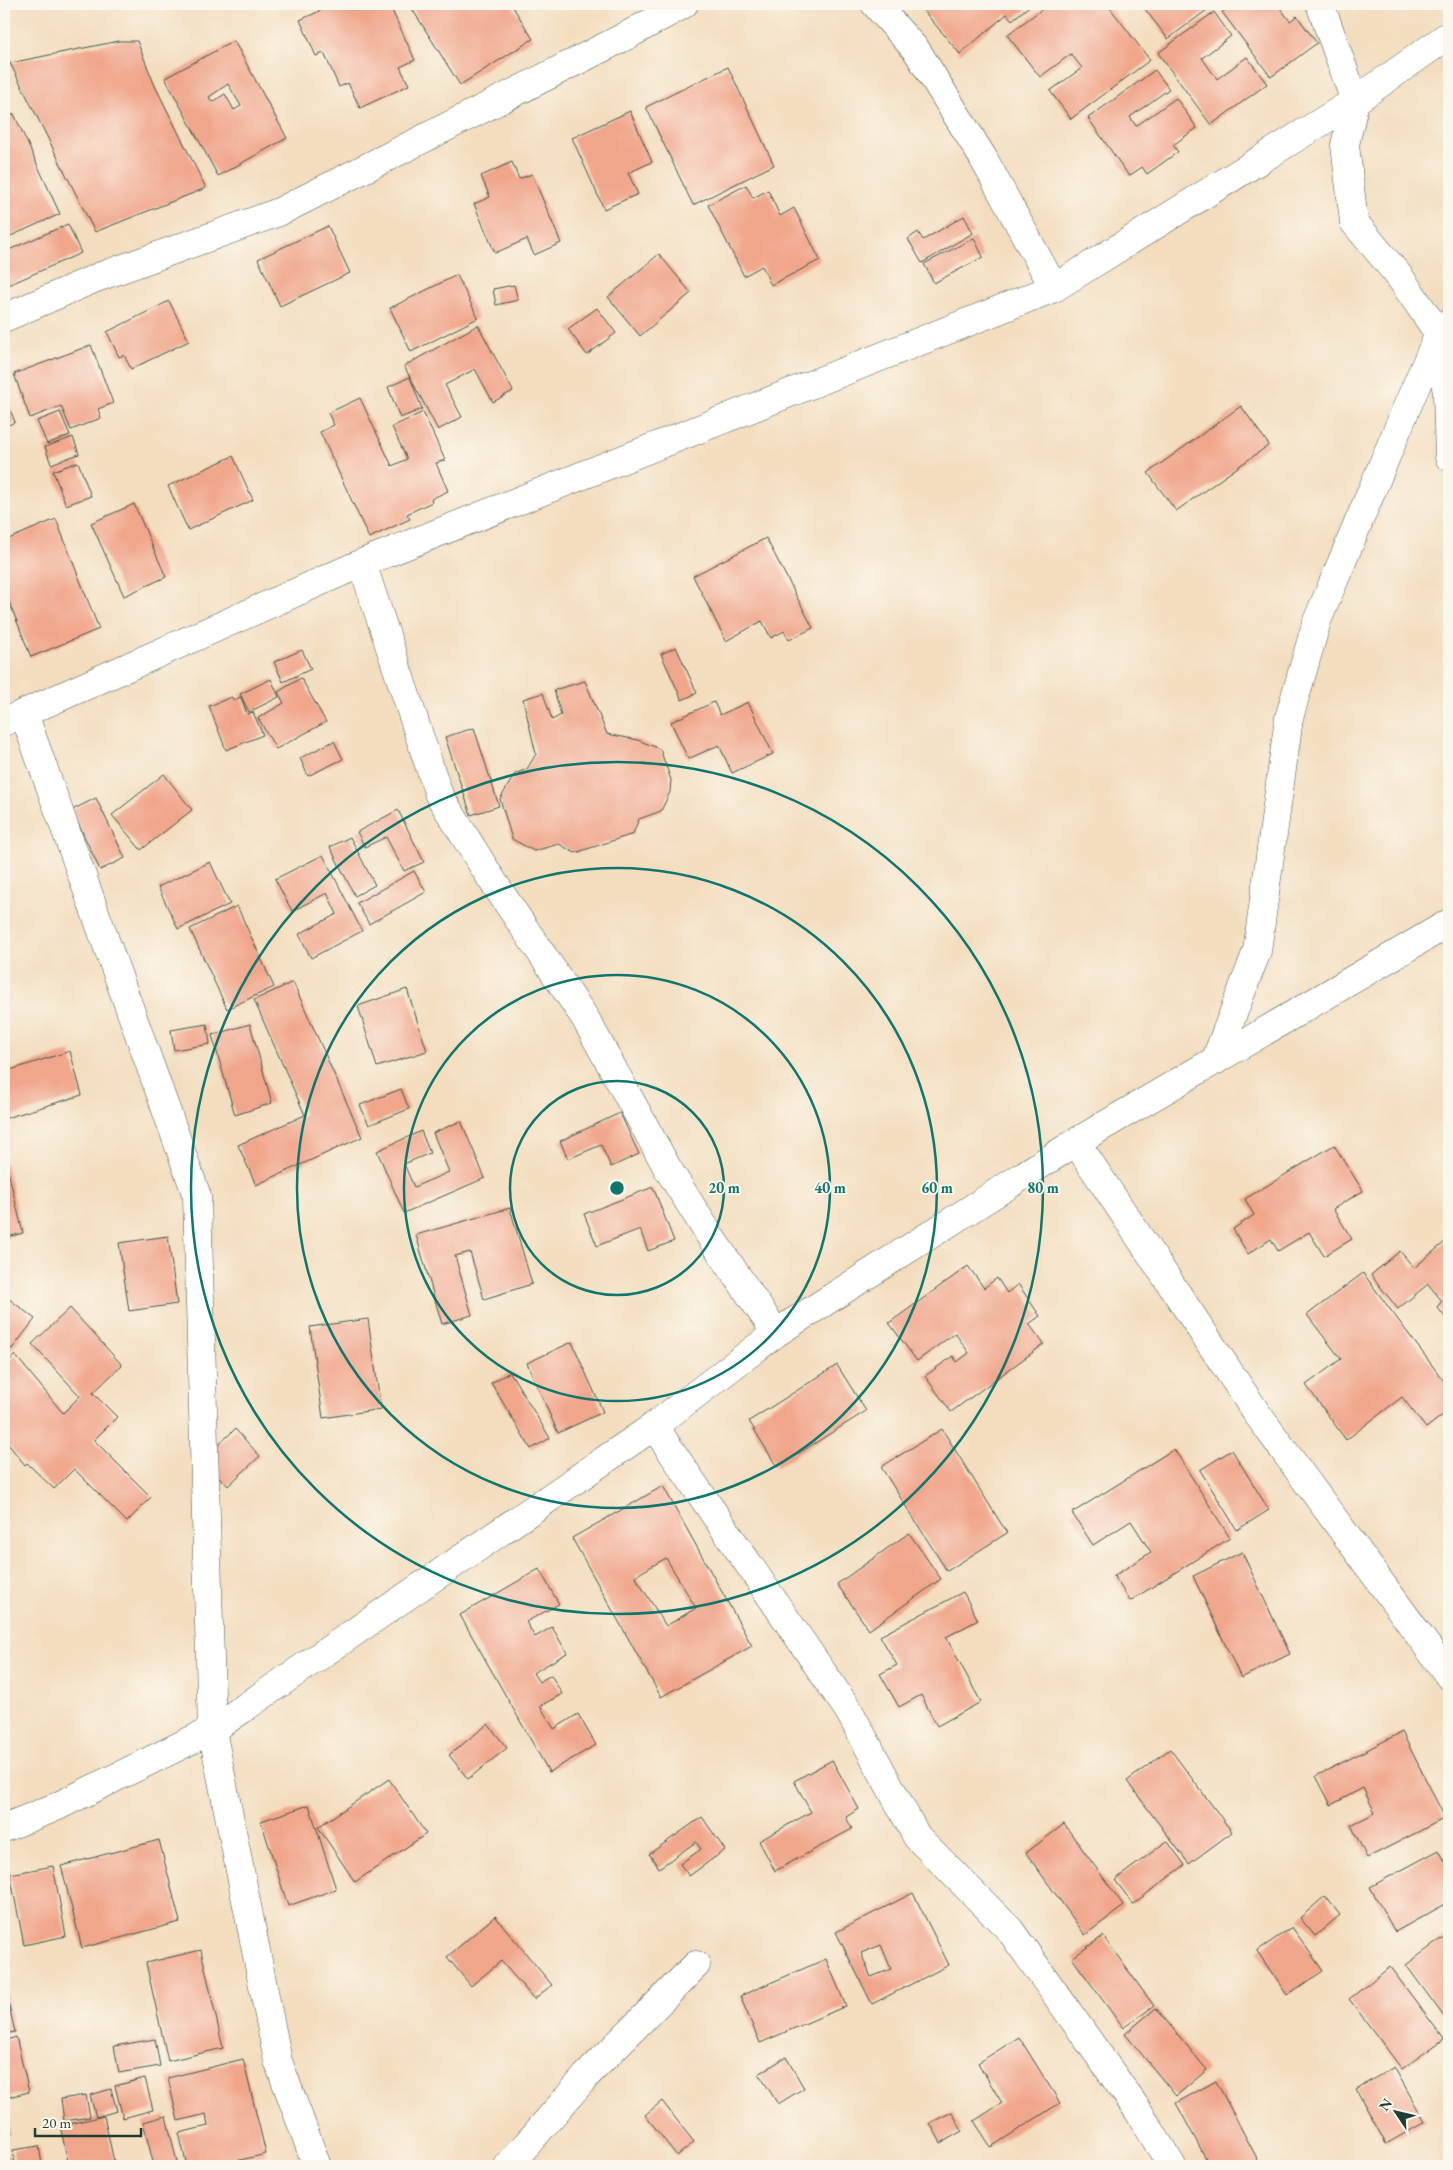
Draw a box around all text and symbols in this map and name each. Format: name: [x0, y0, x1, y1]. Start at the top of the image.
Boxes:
text: 20 m: [708, 1178, 740, 1197]
text: 40 m: [814, 1178, 846, 1197]
text: 60 m: [921, 1178, 953, 1197]
text: 80 m: [1027, 1178, 1059, 1197]
centre of rings: [608, 1179, 626, 1197]
north arrow: [1370, 2088, 1420, 2138]
text: N: [1375, 2094, 1396, 2114]
scale bar: [35, 2105, 141, 2137]
text: 20 m: [42, 2113, 71, 2132]

